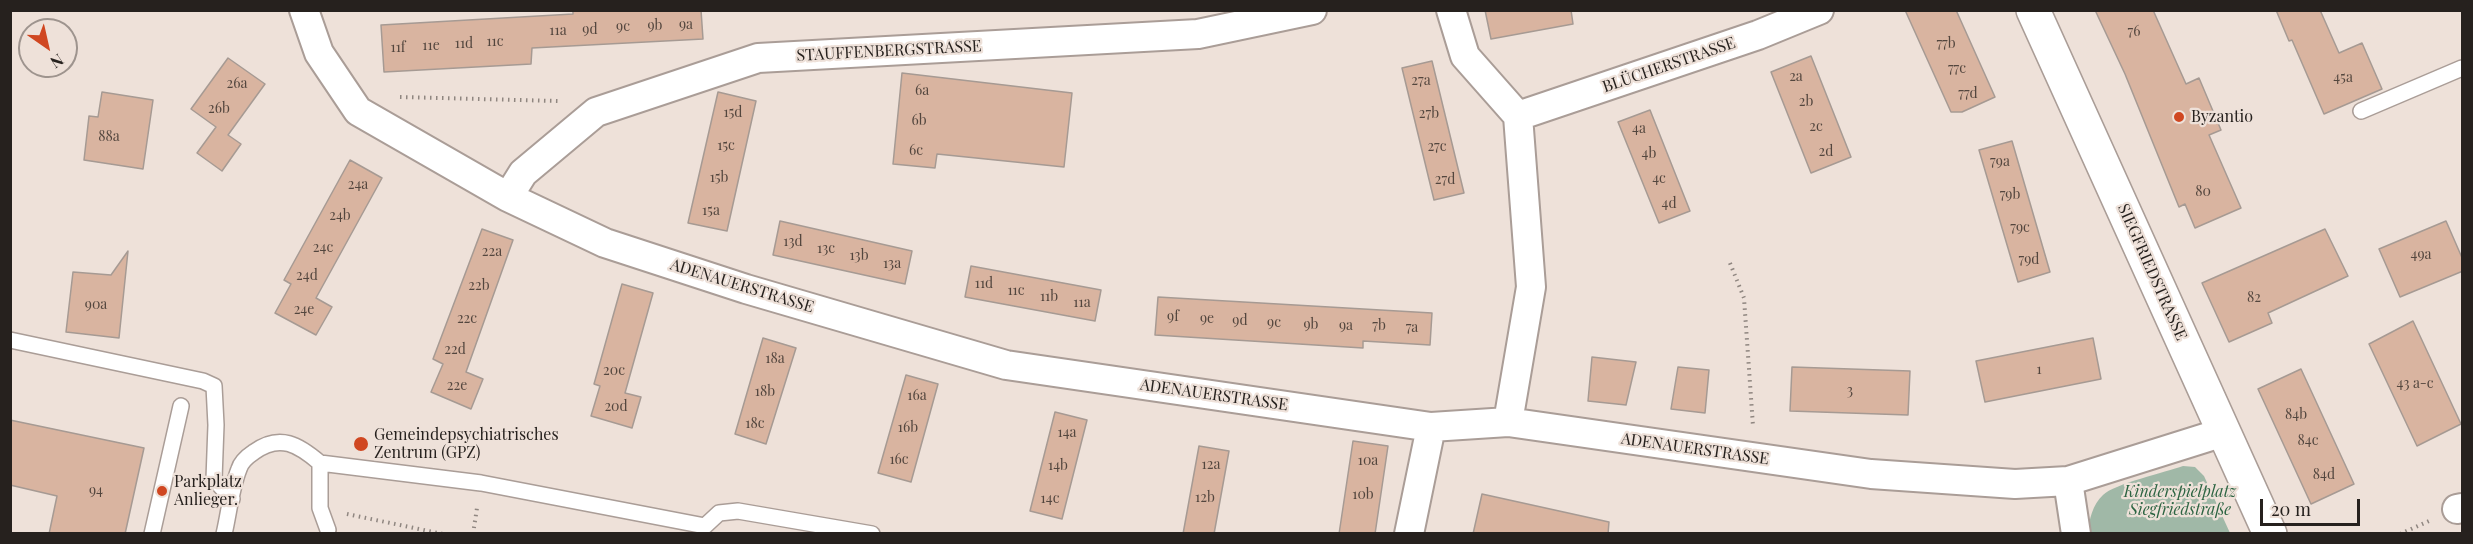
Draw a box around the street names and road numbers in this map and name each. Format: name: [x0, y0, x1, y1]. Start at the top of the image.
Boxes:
street label: BLÜCHERSTRASSE: [1600, 33, 1738, 97]
street label: STAUFFENBERGSTRASSE: [796, 37, 982, 65]
street label: SIEGFRIEDSTRASSE: [2113, 201, 2191, 343]
street label: ADENAUERSTRASSE: [668, 255, 816, 317]
street label: ADENAUERSTRASSE: [1139, 375, 1289, 415]
street label: ADENAUERSTRASSE: [1620, 429, 1770, 469]

